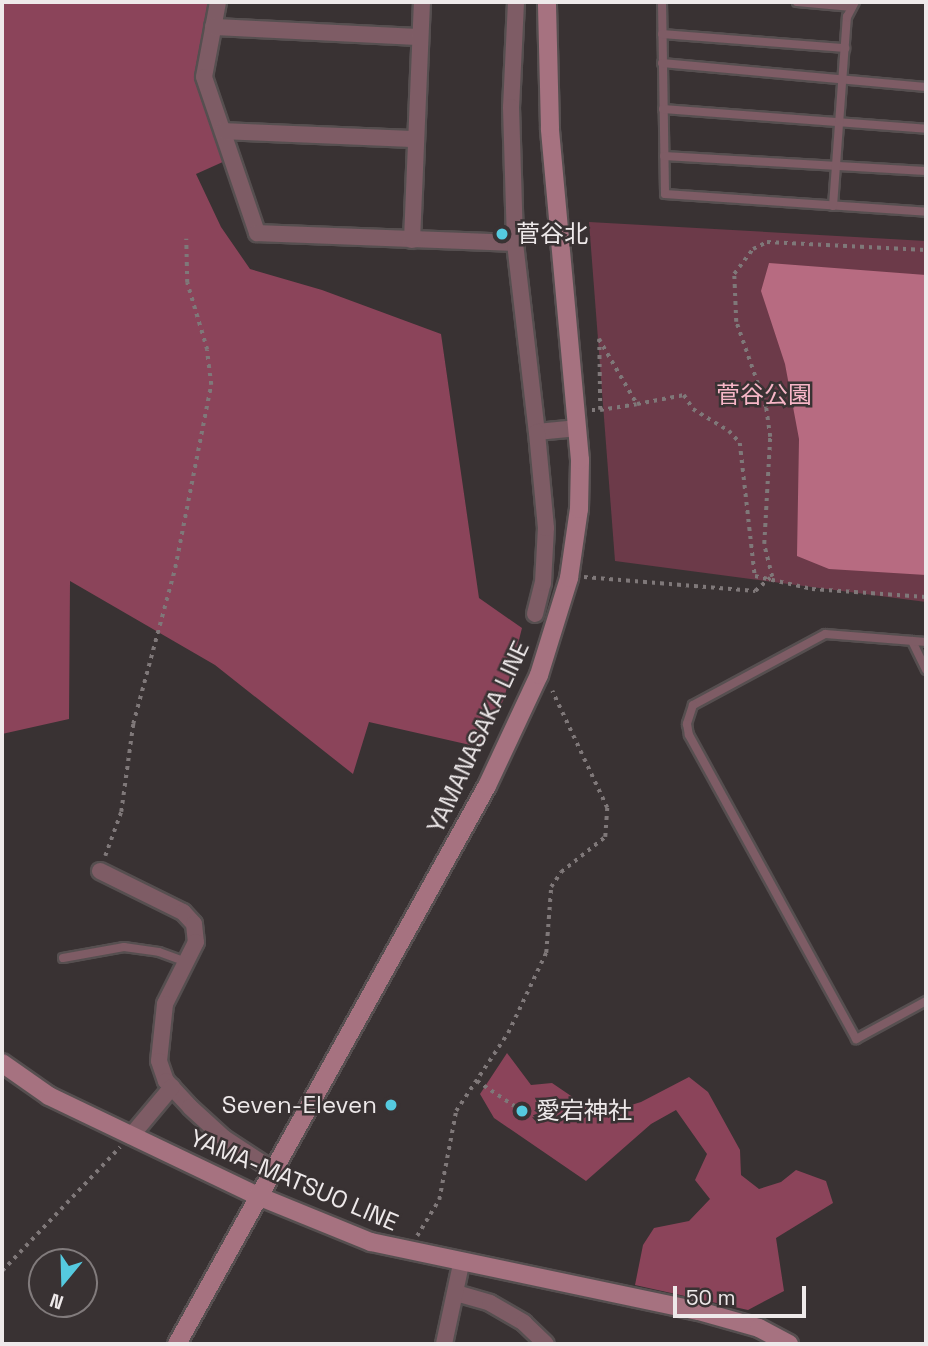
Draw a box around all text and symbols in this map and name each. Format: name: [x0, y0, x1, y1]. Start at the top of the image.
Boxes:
place label: 菅谷北: [516, 220, 588, 248]
marker: 菅谷北: [494, 226, 510, 242]
park label: 菅谷公園: [716, 381, 812, 409]
street label: YAMANASAKA LINE: [421, 636, 535, 838]
place label: Seven-Eleven: [222, 1091, 377, 1119]
marker: Seven-Eleven: [383, 1097, 399, 1113]
place label: 愛宕神社: [536, 1097, 632, 1125]
marker: 愛宕神社: [514, 1103, 530, 1119]
street label: YAMA-MATSUO LINE: [186, 1123, 402, 1237]
north arrow: [28, 1248, 98, 1318]
scale bar: [676, 1272, 809, 1316]
text: 50 m: [686, 1284, 736, 1311]
text: N: [47, 1288, 67, 1315]

